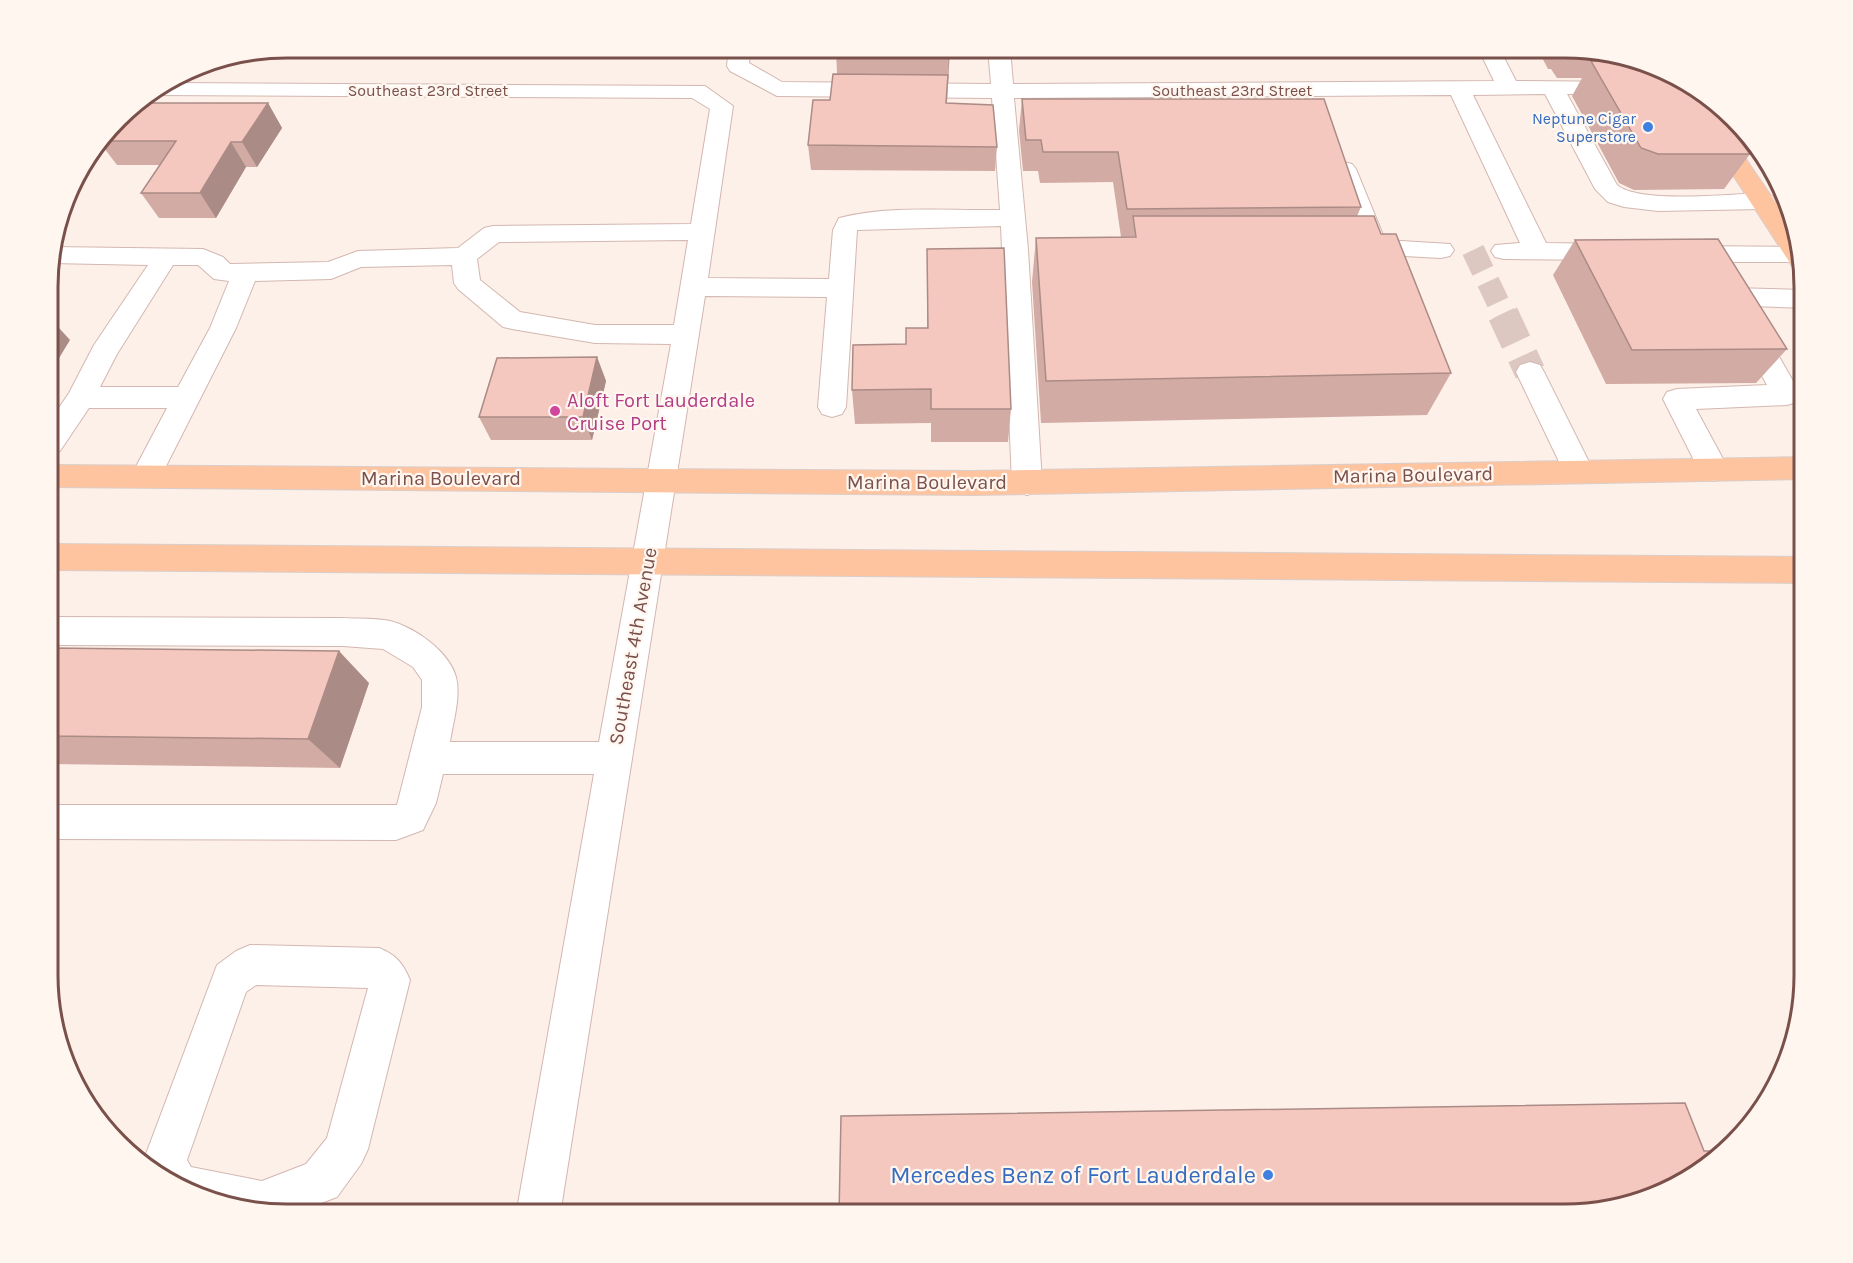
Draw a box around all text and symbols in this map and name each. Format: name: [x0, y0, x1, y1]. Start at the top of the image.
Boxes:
street label: Southeast 23rd Street: [348, 81, 508, 100]
street label: Southeast 23rd Street: [1152, 81, 1312, 100]
place label: Neptune Cigar Superstore: [1532, 109, 1636, 146]
marker: Neptune Cigar Superstore: [1641, 120, 1655, 134]
place label: Aloft Fort Lauderdale Cruise Port: [567, 389, 755, 435]
marker: Aloft Fort Lauderdale Cruise Port: [548, 404, 562, 418]
street label: Marina Boulevard: [1333, 462, 1493, 488]
street label: Marina Boulevard: [361, 467, 521, 490]
street label: Marina Boulevard: [847, 471, 1007, 494]
street label: Southeast 4th Avenue: [604, 545, 662, 747]
place label: Mercedes Benz of Fort Lauderdale: [890, 1161, 1256, 1189]
marker: Mercedes Benz of Fort Lauderdale: [1261, 1168, 1275, 1182]

